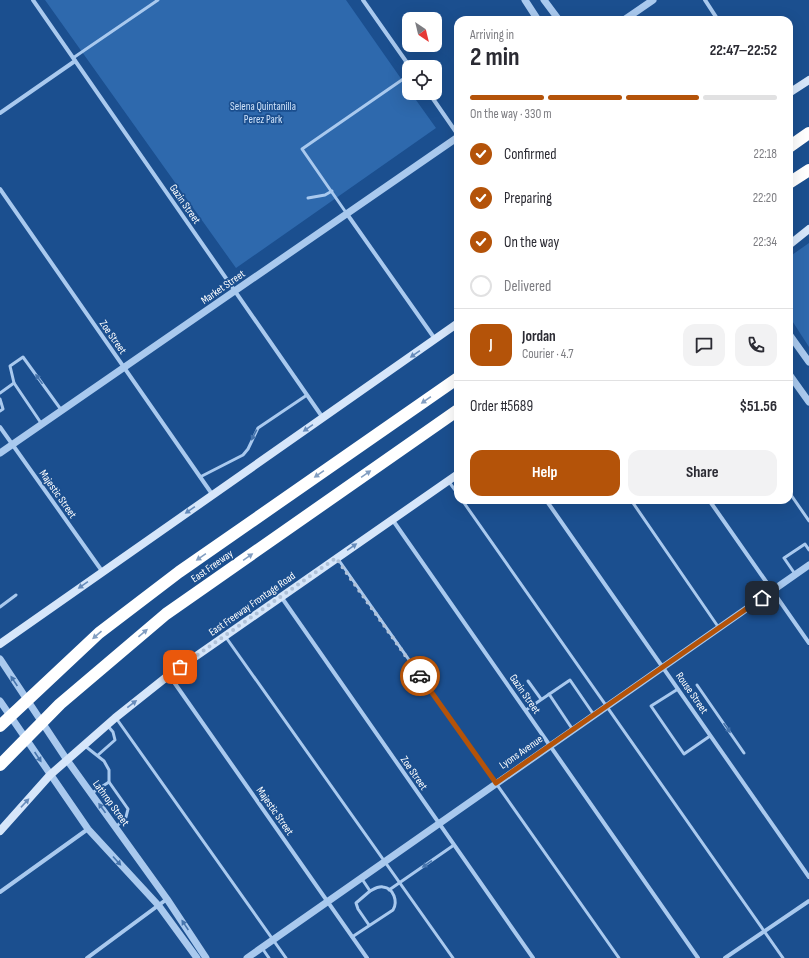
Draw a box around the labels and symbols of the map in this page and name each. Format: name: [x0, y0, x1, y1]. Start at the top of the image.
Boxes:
north arrow: [402, 12, 442, 52]
park label: Selena Quintanilla Perez Park: [230, 100, 296, 126]
street label: Gazin Street: [167, 182, 204, 227]
street label: Market Street: [199, 267, 248, 307]
street label: Zoe Street: [97, 318, 130, 357]
one-way arrow: [409, 350, 420, 358]
one-way arrow: [35, 374, 43, 384]
one-way arrow: [421, 396, 431, 404]
one-way arrow: [303, 424, 313, 432]
one-way arrow: [251, 429, 258, 441]
street label: Majestic Street: [37, 467, 80, 521]
one-way arrow: [314, 470, 325, 478]
one-way arrow: [361, 470, 371, 478]
one-way arrow: [184, 506, 195, 514]
one-way arrow: [347, 543, 357, 551]
street label: East Freeway: [189, 546, 236, 585]
one-way arrow: [196, 553, 207, 561]
one-way arrow: [243, 553, 253, 561]
street label: East Freeway Frontage Road: [206, 569, 298, 639]
one-way arrow: [78, 581, 88, 589]
pin: [745, 581, 779, 615]
one-way arrow: [138, 629, 148, 637]
one-way arrow: [92, 630, 103, 639]
pin: [163, 650, 197, 684]
courier: [400, 656, 440, 696]
street label: Rouse Street: [673, 670, 711, 717]
street label: Gazin Street: [507, 672, 544, 717]
one-way arrow: [10, 676, 18, 686]
one-way arrow: [127, 700, 138, 709]
one-way arrow: [723, 723, 731, 733]
street label: Lyons Avenue: [497, 732, 545, 772]
one-way arrow: [34, 751, 41, 762]
street label: Zoe Street: [398, 754, 431, 793]
street label: Lathrop Street: [90, 778, 132, 829]
street label: Majestic Street: [254, 784, 297, 838]
one-way arrow: [20, 798, 29, 808]
one-way arrow: [98, 802, 106, 813]
one-way arrow: [112, 857, 121, 866]
one-way arrow: [421, 860, 432, 868]
one-way arrow: [181, 920, 189, 930]

